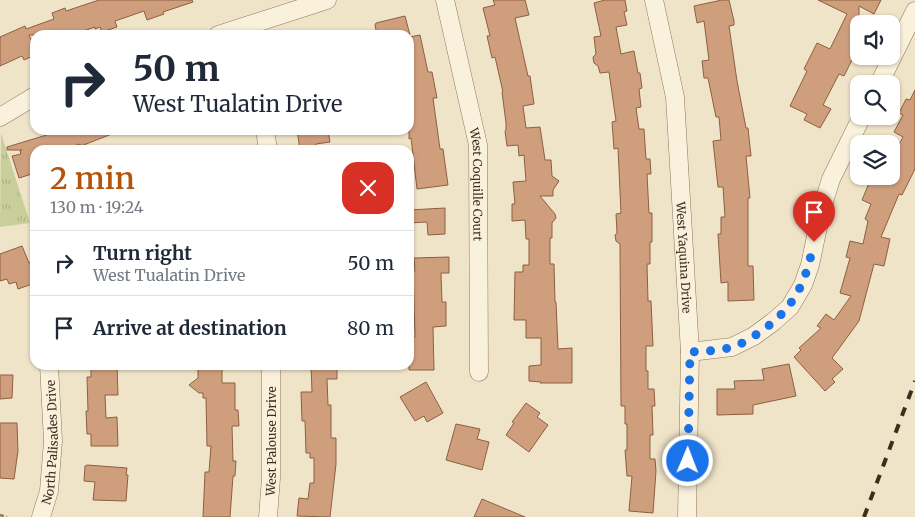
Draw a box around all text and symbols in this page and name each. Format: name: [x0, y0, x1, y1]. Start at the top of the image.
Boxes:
map controls: [850, 15, 900, 185]
button: sound: [850, 15, 900, 65]
text: 50 m: [133, 47, 220, 91]
icon: right: [50, 50, 115, 115]
button: search: [850, 75, 900, 125]
text: West Tualatin Drive: [133, 90, 342, 118]
street label: West Coquille Court: [467, 125, 486, 241]
button: layers: [850, 135, 900, 185]
text: 2 min: [50, 159, 135, 197]
button: close: [342, 162, 394, 214]
pin: [793, 191, 835, 242]
text: 130 m · 19:24: [50, 197, 144, 217]
icon: arrive: [800, 198, 828, 226]
street label: West Yaquina Drive: [674, 200, 695, 314]
text: Turn right: [93, 241, 192, 265]
icon: right: [50, 249, 78, 277]
text: 50 m: [348, 251, 394, 275]
text: West Tualatin Drive: [93, 265, 245, 285]
icon: arrive: [50, 314, 78, 342]
text: Arrive at destination: [93, 316, 287, 340]
text: 80 m: [347, 316, 394, 340]
street label: North Palisades Drive: [38, 380, 61, 506]
street label: West Palouse Drive: [262, 386, 279, 498]
position arrow: [661, 434, 713, 486]

